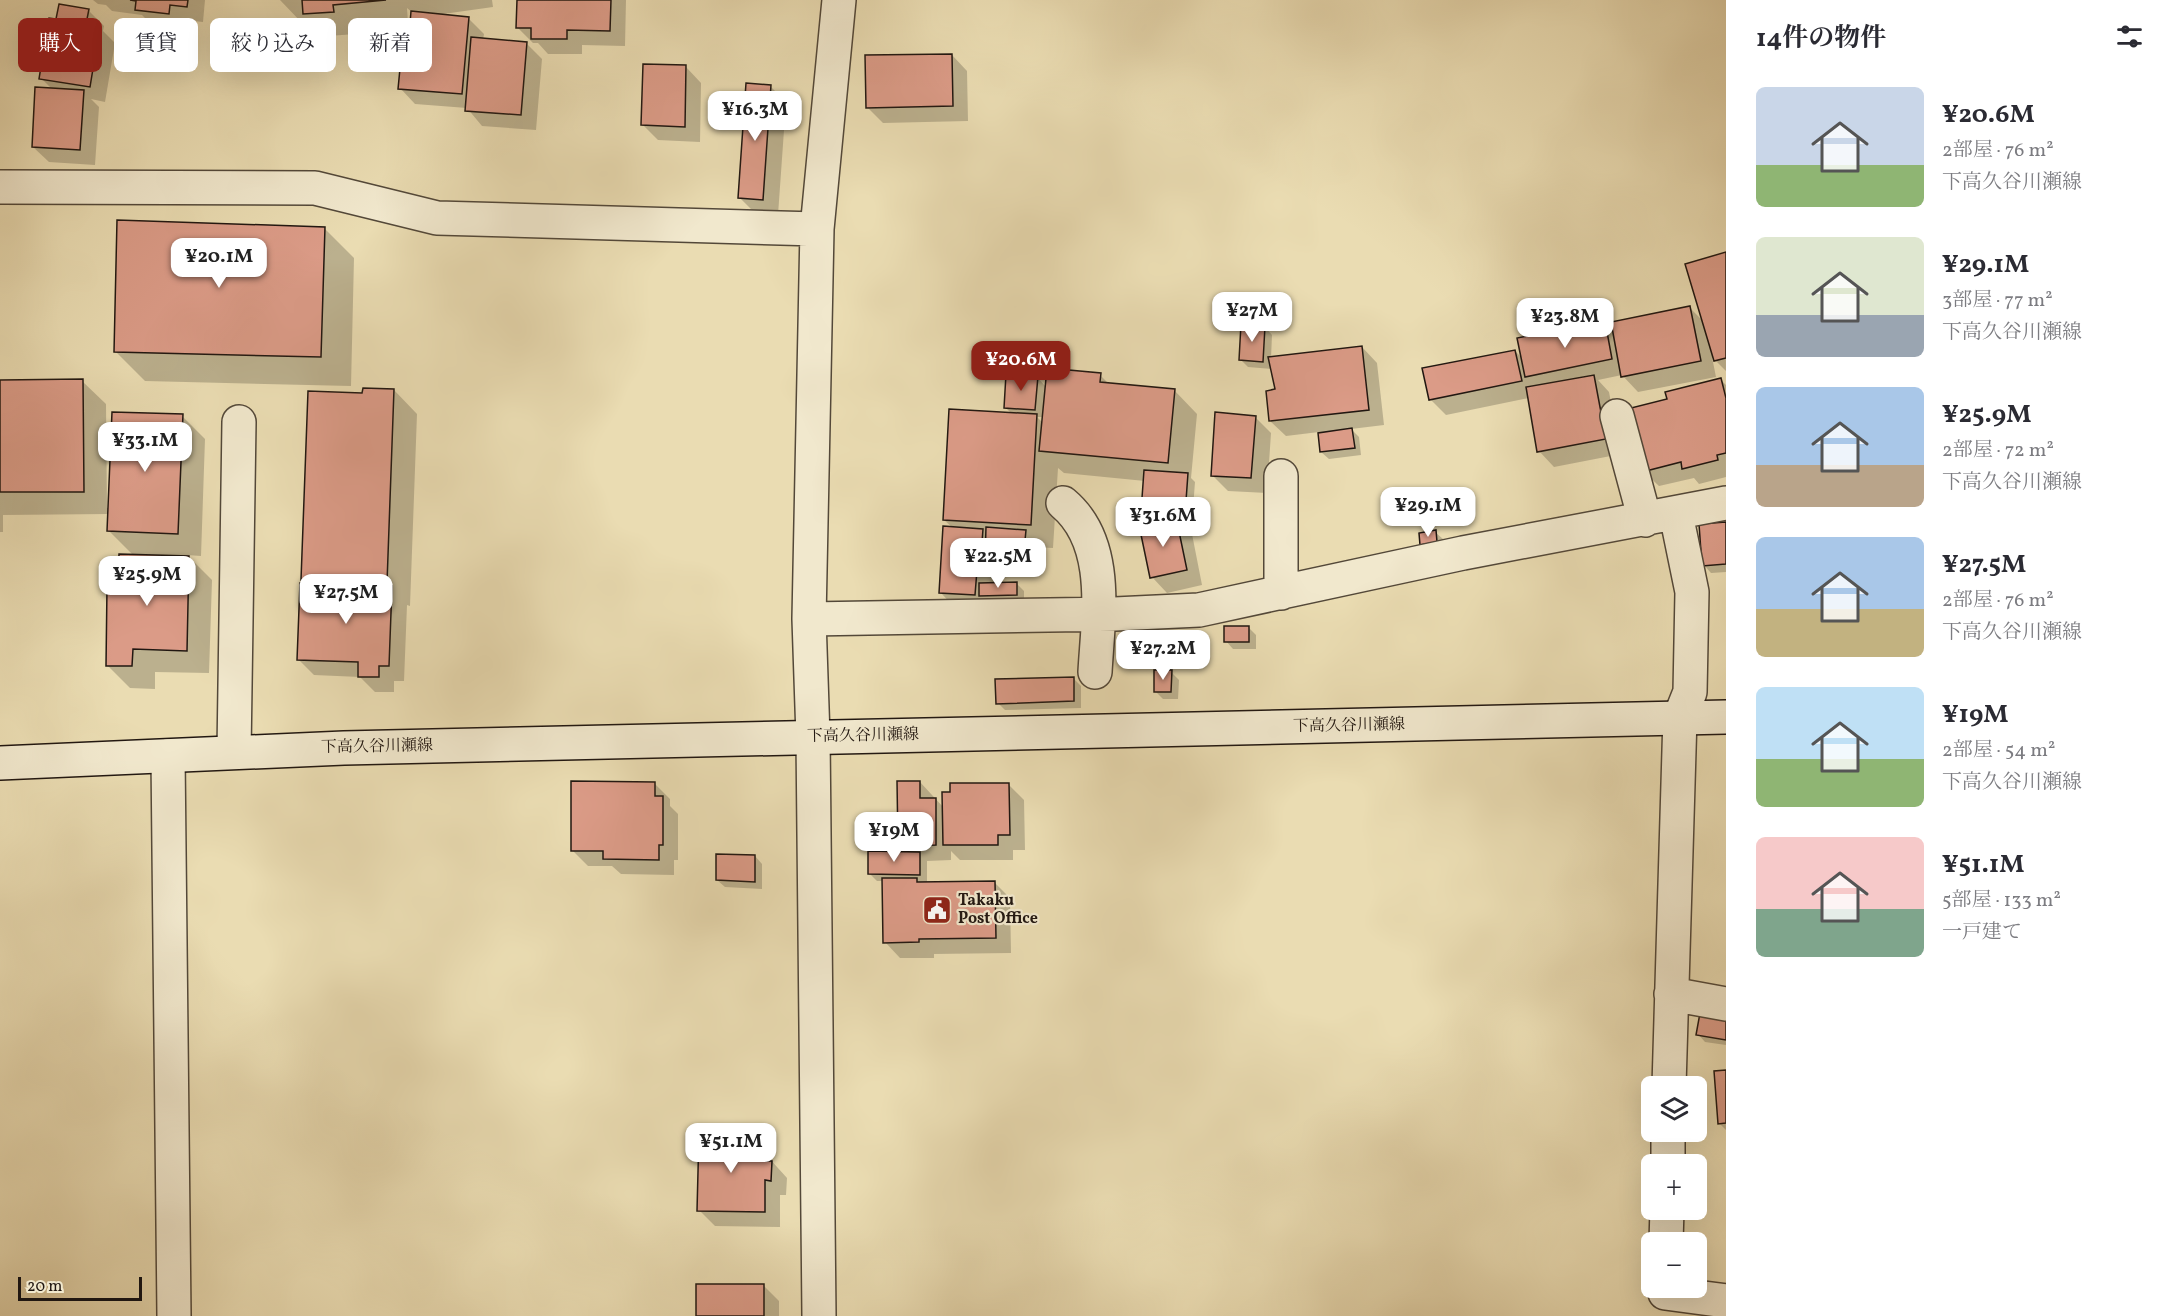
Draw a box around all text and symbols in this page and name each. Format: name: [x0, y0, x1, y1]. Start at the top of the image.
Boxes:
chip: 購入: [18, 18, 102, 72]
chip: 賃貸: [114, 18, 198, 72]
chip: 絞り込み: [210, 18, 336, 72]
chip: 新着: [348, 18, 432, 72]
icon: filters: [2113, 20, 2146, 53]
text: 14件の物件: [1756, 21, 1886, 57]
pin: ¥16.3M: [706, 91, 804, 142]
text: ¥16.3M: [722, 96, 788, 124]
text: ¥20.6M: [1942, 97, 2035, 133]
icon: home: [1804, 111, 1876, 183]
text: 2部屋 · 76 m²: [1942, 137, 2054, 165]
text: 下高久谷川瀬線: [1942, 169, 2082, 197]
pin: ¥20.1M: [170, 238, 268, 289]
text: ¥20.1M: [185, 243, 253, 271]
text: ¥29.1M: [1942, 247, 2029, 283]
icon: home: [1804, 261, 1876, 333]
text: 3部屋 · 77 m²: [1942, 287, 2053, 315]
pin: ¥27M: [1216, 292, 1288, 343]
text: ¥27M: [1226, 297, 1278, 325]
pin: ¥23.8M: [1516, 298, 1614, 349]
text: ¥23.8M: [1531, 303, 1599, 331]
text: 下高久谷川瀬線: [1942, 319, 2082, 347]
pin: ¥20.6M: [972, 341, 1070, 392]
text: ¥20.6M: [985, 346, 1057, 374]
text: ¥25.9M: [1942, 397, 2031, 433]
icon: home: [1804, 411, 1876, 483]
pin: ¥33.1M: [96, 422, 194, 473]
text: ¥33.1M: [112, 427, 178, 455]
text: 2部屋 · 72 m²: [1942, 437, 2054, 465]
text: 下高久谷川瀬線: [1942, 469, 2082, 497]
pin: ¥29.1M: [1379, 487, 1477, 538]
text: ¥29.1M: [1394, 492, 1462, 520]
pin: ¥31.6M: [1114, 497, 1212, 548]
text: ¥31.6M: [1130, 502, 1196, 530]
pin: ¥22.5M: [949, 538, 1047, 589]
text: ¥22.5M: [964, 543, 1032, 571]
text: ¥27.5M: [1942, 547, 2026, 583]
pin: ¥25.9M: [98, 556, 196, 607]
text: ¥25.9M: [113, 561, 181, 589]
icon: home: [1804, 561, 1876, 633]
pin: ¥27.5M: [297, 574, 395, 625]
text: ¥27.5M: [314, 579, 378, 607]
text: 2部屋 · 76 m²: [1942, 587, 2054, 615]
text: 下高久谷川瀬線: [1942, 619, 2082, 647]
pin: ¥27.2M: [1114, 630, 1212, 681]
text: ¥27.2M: [1130, 635, 1196, 663]
text: ¥19M: [1942, 697, 2008, 733]
icon: home: [1804, 711, 1876, 783]
street label: 下高久谷川瀬線: [1293, 714, 1405, 738]
street label: 下高久谷川瀬線: [807, 724, 919, 748]
street label: 下高久谷川瀬線: [321, 735, 433, 759]
text: 2部屋 · 54 m²: [1942, 737, 2055, 765]
text: 下高久谷川瀬線: [1942, 769, 2082, 797]
pin: ¥19M: [858, 812, 930, 863]
text: ¥19M: [868, 817, 920, 845]
text: ¥51.1M: [1942, 847, 2024, 883]
icon: home: [1804, 861, 1876, 933]
text: 5部屋 · 133 m²: [1942, 887, 2061, 915]
place label: Takaku Post Office: [958, 890, 1038, 930]
public building icon: Takaku Post Office: [921, 894, 953, 926]
text: 一戸建て: [1942, 919, 2022, 947]
map controls: [1641, 1076, 1707, 1298]
button: layers: [1641, 1076, 1707, 1142]
pin: ¥51.1M: [682, 1123, 780, 1174]
text: ¥51.1M: [699, 1128, 763, 1156]
button: +: [1641, 1154, 1707, 1220]
button: −: [1641, 1232, 1707, 1298]
scale bar: [18, 1274, 142, 1302]
text: 20 m: [27, 1276, 62, 1298]

